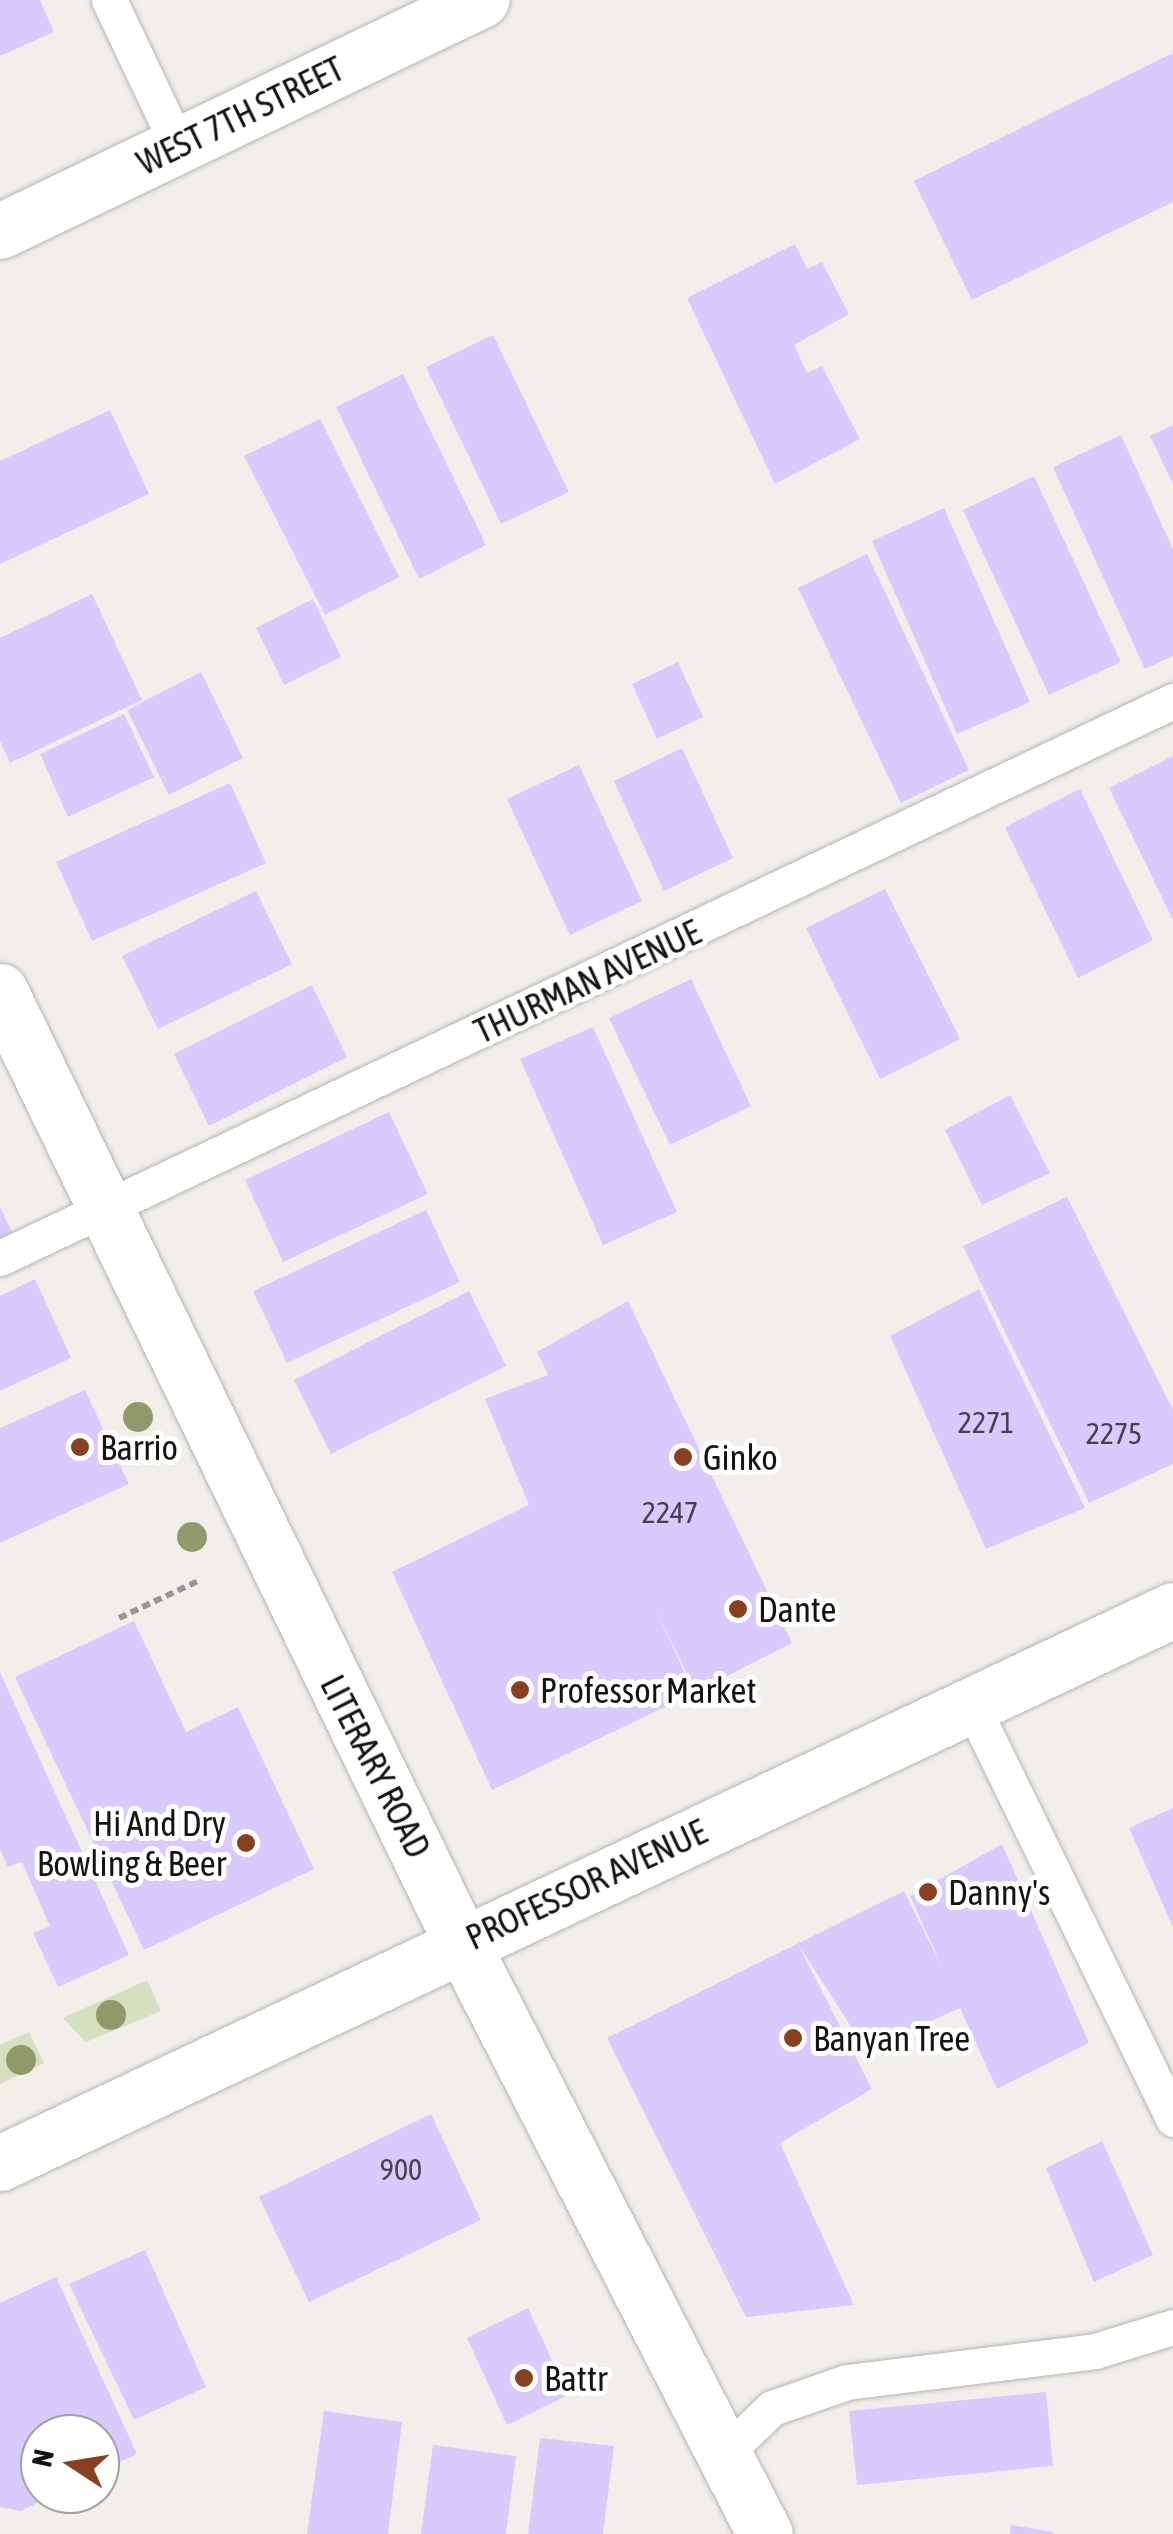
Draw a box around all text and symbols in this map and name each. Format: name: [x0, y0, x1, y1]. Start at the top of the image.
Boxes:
street label: WEST 7TH STREET: [130, 47, 350, 183]
street label: THURMAN AVENUE: [467, 910, 707, 1052]
house number: 2271: [958, 1404, 1014, 1440]
house number: 2275: [1086, 1415, 1142, 1451]
place label: Barrio: [100, 1426, 178, 1468]
marker: Barrio: [69, 1436, 91, 1458]
place label: Ginko: [703, 1436, 778, 1478]
marker: Ginko: [672, 1446, 694, 1468]
house number: 2247: [642, 1494, 698, 1530]
place label: Dante: [758, 1588, 836, 1630]
marker: Dante: [727, 1598, 749, 1620]
street label: LITERARY ROAD: [312, 1668, 440, 1864]
place label: Professor Market: [540, 1669, 756, 1711]
marker: Professor Market: [509, 1679, 531, 1701]
place label: Hi And Dry Bowling & Beer: [37, 1802, 226, 1884]
street label: PROFESSOR AVENUE: [459, 1810, 713, 1958]
marker: Hi And Dry Bowling & Beer: [235, 1832, 257, 1854]
place label: Danny's: [948, 1871, 1050, 1913]
marker: Danny's: [917, 1881, 939, 1903]
place label: Banyan Tree: [813, 2017, 970, 2059]
marker: Banyan Tree: [782, 2027, 804, 2049]
house number: 900: [380, 2151, 422, 2187]
place label: Battr: [544, 2357, 607, 2399]
marker: Battr: [513, 2367, 535, 2389]
north arrow: [20, 2414, 120, 2514]
text: N: [25, 2447, 60, 2470]

